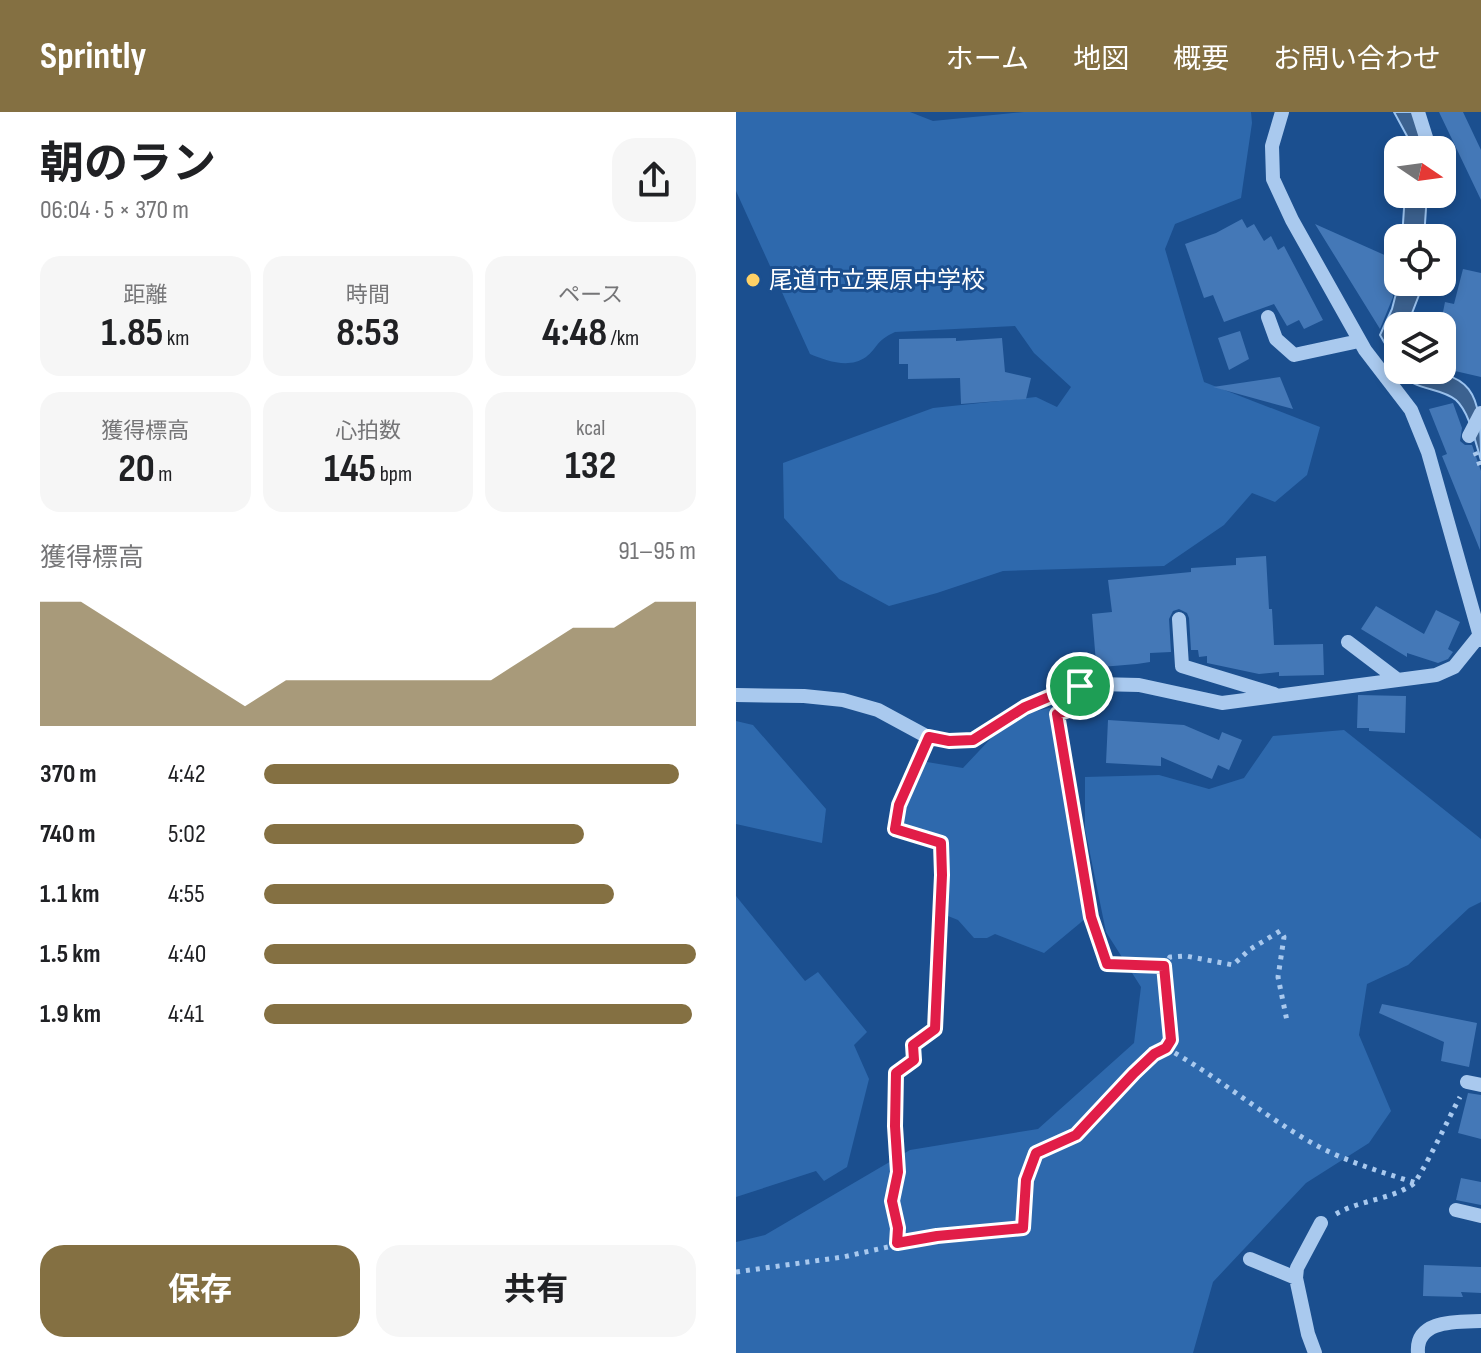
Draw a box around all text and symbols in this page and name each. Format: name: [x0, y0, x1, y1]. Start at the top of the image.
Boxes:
text: Sprintly: [40, 34, 146, 79]
text: ホーム: [946, 43, 1029, 76]
text: 地図: [1073, 43, 1129, 76]
text: 概要: [1173, 43, 1229, 76]
text: お問い合わせ: [1273, 43, 1441, 76]
north arrow: [1384, 136, 1456, 208]
map controls: [1384, 136, 1456, 384]
text: 朝のラン: [40, 138, 216, 191]
button: share: [612, 138, 696, 222]
text: 06:04 · 5 × 370 m: [40, 195, 189, 226]
button: locate: [1384, 224, 1456, 296]
place label: 尾道市立栗原中学校: [769, 266, 985, 295]
marker: 尾道市立栗原中学校: [744, 271, 762, 289]
text: 距離: [123, 282, 167, 309]
text: 時間: [346, 282, 390, 309]
text: ペース: [558, 282, 623, 309]
text: 1.85: [101, 309, 163, 357]
text: 8:53: [336, 309, 400, 357]
text: 4:48: [542, 309, 607, 357]
button: layers: [1384, 312, 1456, 384]
text: km: [163, 325, 189, 352]
text: /km: [607, 325, 639, 352]
text: kcal: [576, 415, 605, 442]
text: 獲得標高: [101, 418, 189, 445]
text: 心拍数: [335, 418, 401, 445]
text: 132: [565, 442, 616, 490]
text: 20: [118, 445, 155, 493]
text: 145: [324, 445, 376, 493]
text: m: [155, 461, 172, 488]
text: bpm: [376, 461, 412, 488]
text: 91–95 m: [618, 536, 696, 567]
text: 獲得標高: [40, 543, 144, 574]
pin: [1046, 652, 1114, 720]
icon: arrive: [1058, 664, 1102, 708]
text: 370 m: [40, 759, 97, 790]
text: 4:42: [168, 759, 206, 790]
text: 740 m: [40, 819, 96, 850]
text: 5:02: [168, 819, 206, 850]
text: 1.1 km: [40, 879, 99, 910]
text: 4:55: [168, 879, 205, 910]
text: 1.5 km: [40, 939, 100, 970]
text: 4:40: [168, 939, 206, 970]
text: 1.9 km: [40, 999, 101, 1030]
text: 4:41: [168, 999, 204, 1030]
button: 保存: [40, 1245, 360, 1337]
button: 共有: [376, 1245, 696, 1337]

